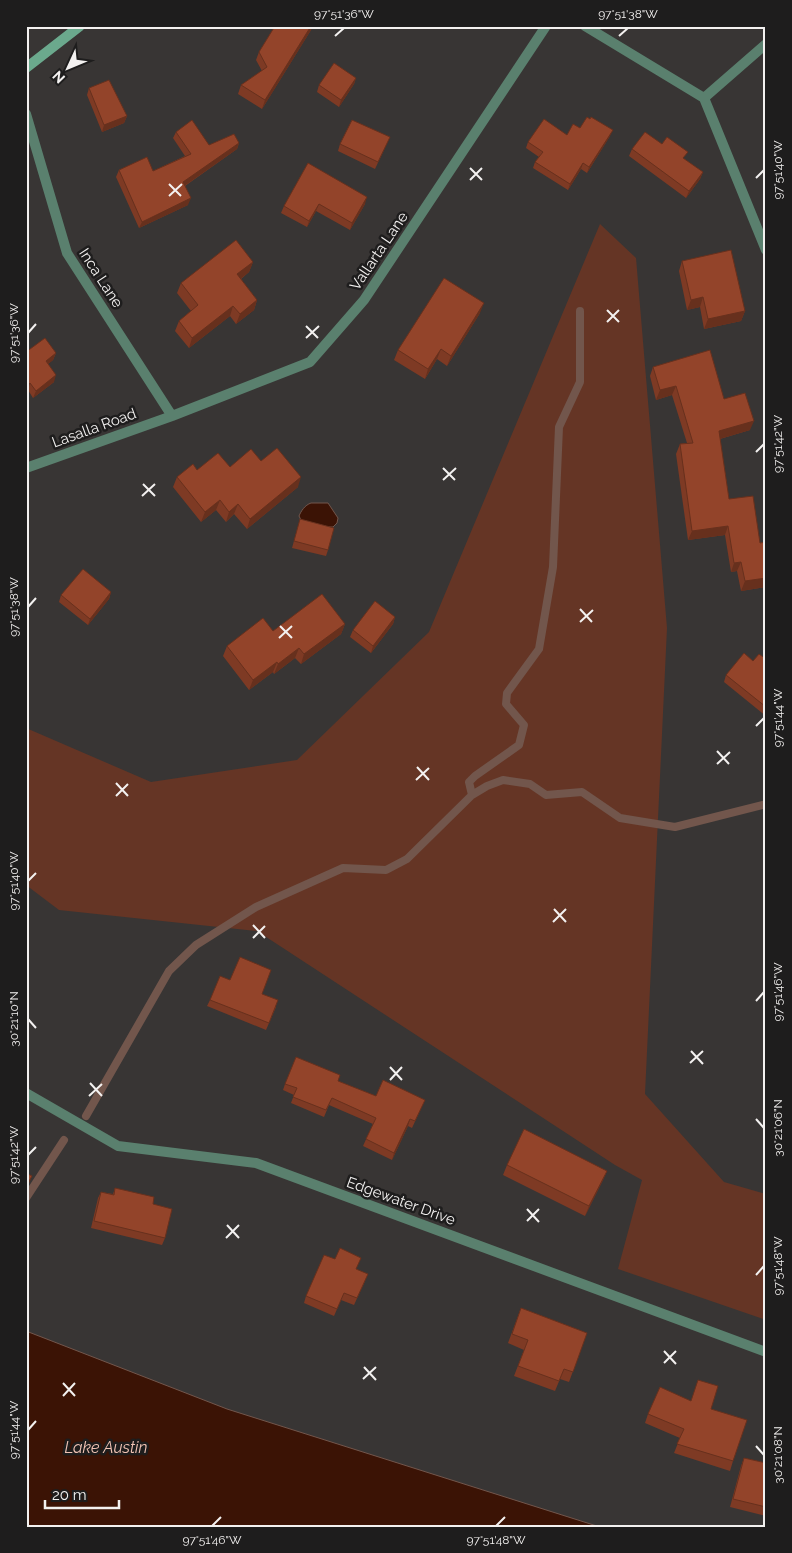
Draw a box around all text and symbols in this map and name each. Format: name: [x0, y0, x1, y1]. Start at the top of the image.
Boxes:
text: 97°51'36"W: [314, 7, 374, 21]
text: 97°51'38"W: [598, 7, 658, 21]
north arrow: [42, 42, 92, 92]
text: N: [49, 68, 68, 86]
text: 97°51'40"W: [771, 140, 785, 200]
street label: Vallarta Lane: [346, 208, 412, 294]
street label: Inca Lane: [75, 245, 127, 311]
text: 97°51'36"W: [7, 303, 21, 363]
street label: Lasalla Road: [49, 404, 139, 452]
text: 97°51'42"W: [771, 415, 785, 473]
text: 97°51'38"W: [7, 577, 21, 637]
text: 97°51'44"W: [771, 688, 785, 747]
text: 97°51'40"W: [7, 851, 21, 911]
text: 97°51'46"W: [771, 962, 785, 1022]
text: 30°21'10"N: [7, 991, 21, 1047]
text: 30°21'06"N: [771, 1099, 785, 1157]
text: 97°51'42"W: [7, 1126, 21, 1184]
street label: Edgewater Drive: [344, 1173, 458, 1229]
text: 97°51'48"W: [771, 1236, 785, 1295]
text: 97°51'44"W: [7, 1400, 21, 1459]
text: 30°21'08"N: [771, 1426, 785, 1484]
water label: Lake Austin: [65, 1438, 148, 1457]
scale bar: [45, 1478, 119, 1510]
text: 20 m: [52, 1486, 87, 1504]
text: 97°51'46"W: [182, 1533, 242, 1547]
text: 97°51'48"W: [467, 1533, 526, 1547]

